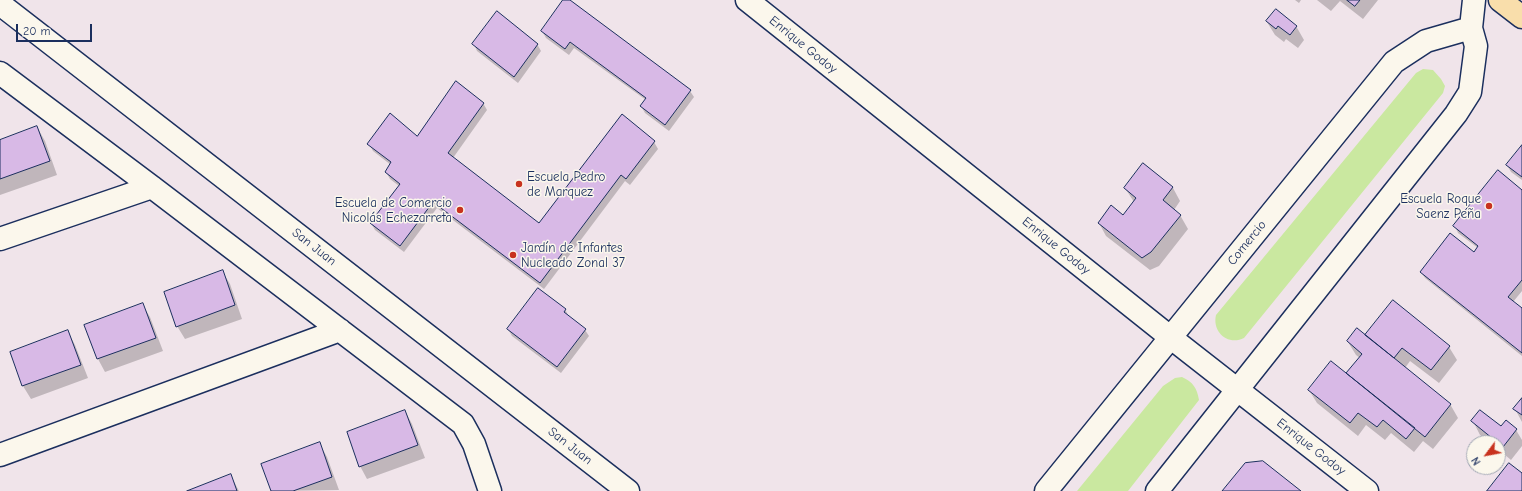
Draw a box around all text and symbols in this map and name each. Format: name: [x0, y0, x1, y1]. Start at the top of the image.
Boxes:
street label: Enrique Godoy: [766, 13, 840, 77]
scale bar: [18, 16, 94, 42]
text: 20 m: [23, 24, 51, 38]
place label: Escuela Pedro de Marquez: [527, 169, 605, 200]
marker: Escuela Pedro de Marquez: [514, 179, 524, 189]
place label: Escuela Roque Saenz Peña: [1400, 191, 1481, 222]
place label: Escuela de Comercio Nicolás Echezarreta: [335, 195, 452, 226]
marker: Escuela Roque Saenz Peña: [1484, 201, 1494, 211]
marker: Escuela de Comercio Nicolás Echezarreta: [455, 205, 465, 215]
street label: Enrique Godoy: [1019, 214, 1093, 278]
street label: Comercio: [1224, 218, 1270, 268]
street label: San Juan: [289, 225, 339, 269]
place label: Jardín de Infantes Nucleado Zonal 37: [521, 240, 625, 271]
marker: Jardín de Infantes Nucleado Zonal 37: [508, 250, 518, 260]
street label: Enrique Godoy: [1273, 415, 1349, 479]
street label: San Juan: [545, 424, 595, 468]
north arrow: [1466, 435, 1506, 475]
text: N: [1469, 455, 1484, 468]

